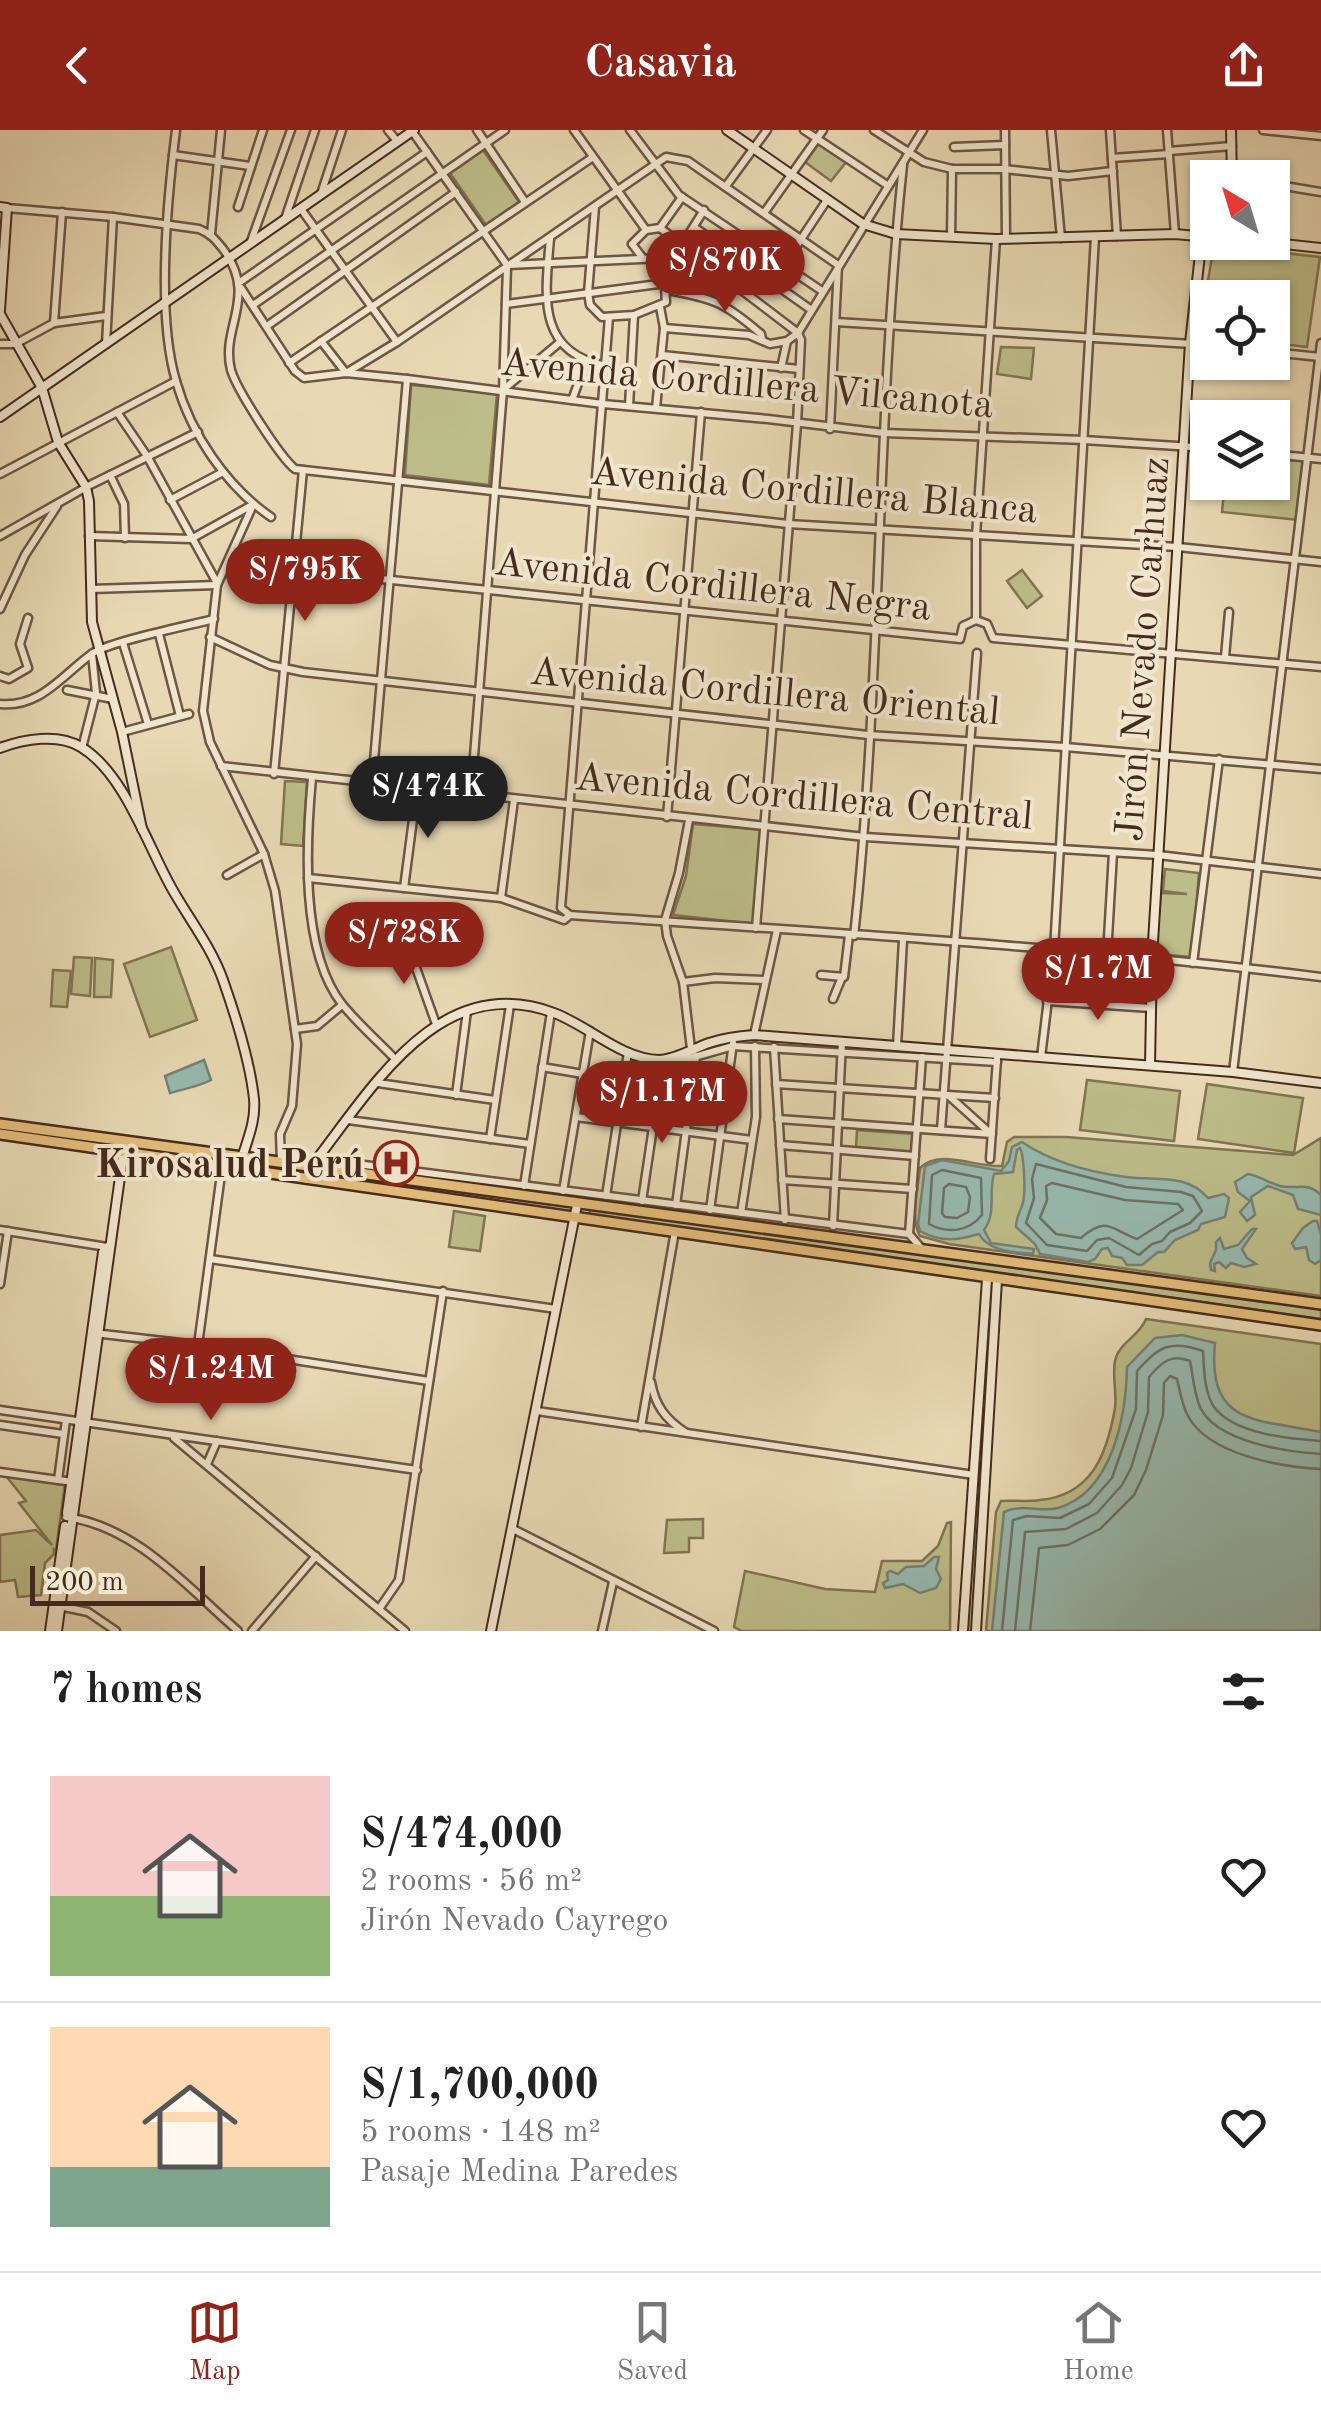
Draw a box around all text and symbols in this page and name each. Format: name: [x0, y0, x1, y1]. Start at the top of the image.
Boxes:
icon: back: [50, 38, 105, 93]
icon: share: [1216, 38, 1271, 93]
text: Casavia: [584, 42, 737, 87]
north arrow: [1190, 160, 1290, 260]
map controls: [1190, 160, 1290, 500]
pin: S/870K: [644, 230, 806, 315]
text: S/870K: [668, 246, 782, 278]
button: locate: [1190, 280, 1290, 380]
street label: Avenida Cordillera Vilcanota: [498, 344, 995, 428]
button: layers: [1190, 400, 1290, 500]
street label: Avenida Cordillera Blanca: [588, 453, 1039, 532]
street label: Jirón Nevado Carhuaz: [1112, 456, 1178, 843]
pin: S/795K: [224, 539, 386, 624]
street label: Avenida Cordillera Negra: [492, 544, 933, 630]
text: S/795K: [248, 555, 362, 587]
street label: Avenida Cordillera Oriental: [528, 654, 1001, 734]
pin: S/474K: [347, 756, 509, 841]
street label: Avenida Cordillera Central: [573, 759, 1034, 839]
text: S/474K: [371, 772, 485, 804]
pin: S/728K: [323, 902, 485, 987]
text: S/728K: [347, 918, 461, 950]
pin: S/1.7M: [1017, 938, 1179, 1023]
text: S/1.7M: [1044, 954, 1152, 986]
pin: S/1.17M: [570, 1061, 754, 1146]
text: S/1.17M: [598, 1077, 726, 1109]
hospital icon: Kirosalud Perú: [373, 1140, 419, 1186]
place label: Kirosalud Perú: [95, 1147, 364, 1187]
pin: S/1.24M: [119, 1338, 303, 1423]
text: S/1.24M: [147, 1354, 275, 1386]
scale bar: [30, 1561, 205, 1606]
text: 200 m: [45, 1569, 124, 1597]
icon: filters: [1216, 1664, 1271, 1719]
text: 7 homes: [50, 1670, 202, 1712]
text: S/474,000: [360, 1815, 563, 1857]
icon: home: [130, 1816, 250, 1936]
icon: heart: [1216, 1849, 1271, 1904]
text: 2 rooms · 56 m²: [360, 1866, 582, 1898]
text: Jirón Nevado Cayrego: [360, 1906, 668, 1938]
text: S/1,700,000: [360, 2066, 599, 2108]
icon: home: [130, 2067, 250, 2187]
icon: heart: [1216, 2100, 1271, 2155]
text: 5 rooms · 148 m²: [360, 2117, 601, 2149]
text: Pasaje Medina Paredes: [360, 2157, 678, 2189]
tab: Map: [187, 2295, 242, 2390]
tab: Saved: [617, 2295, 688, 2390]
tab: Home: [1063, 2295, 1134, 2390]

